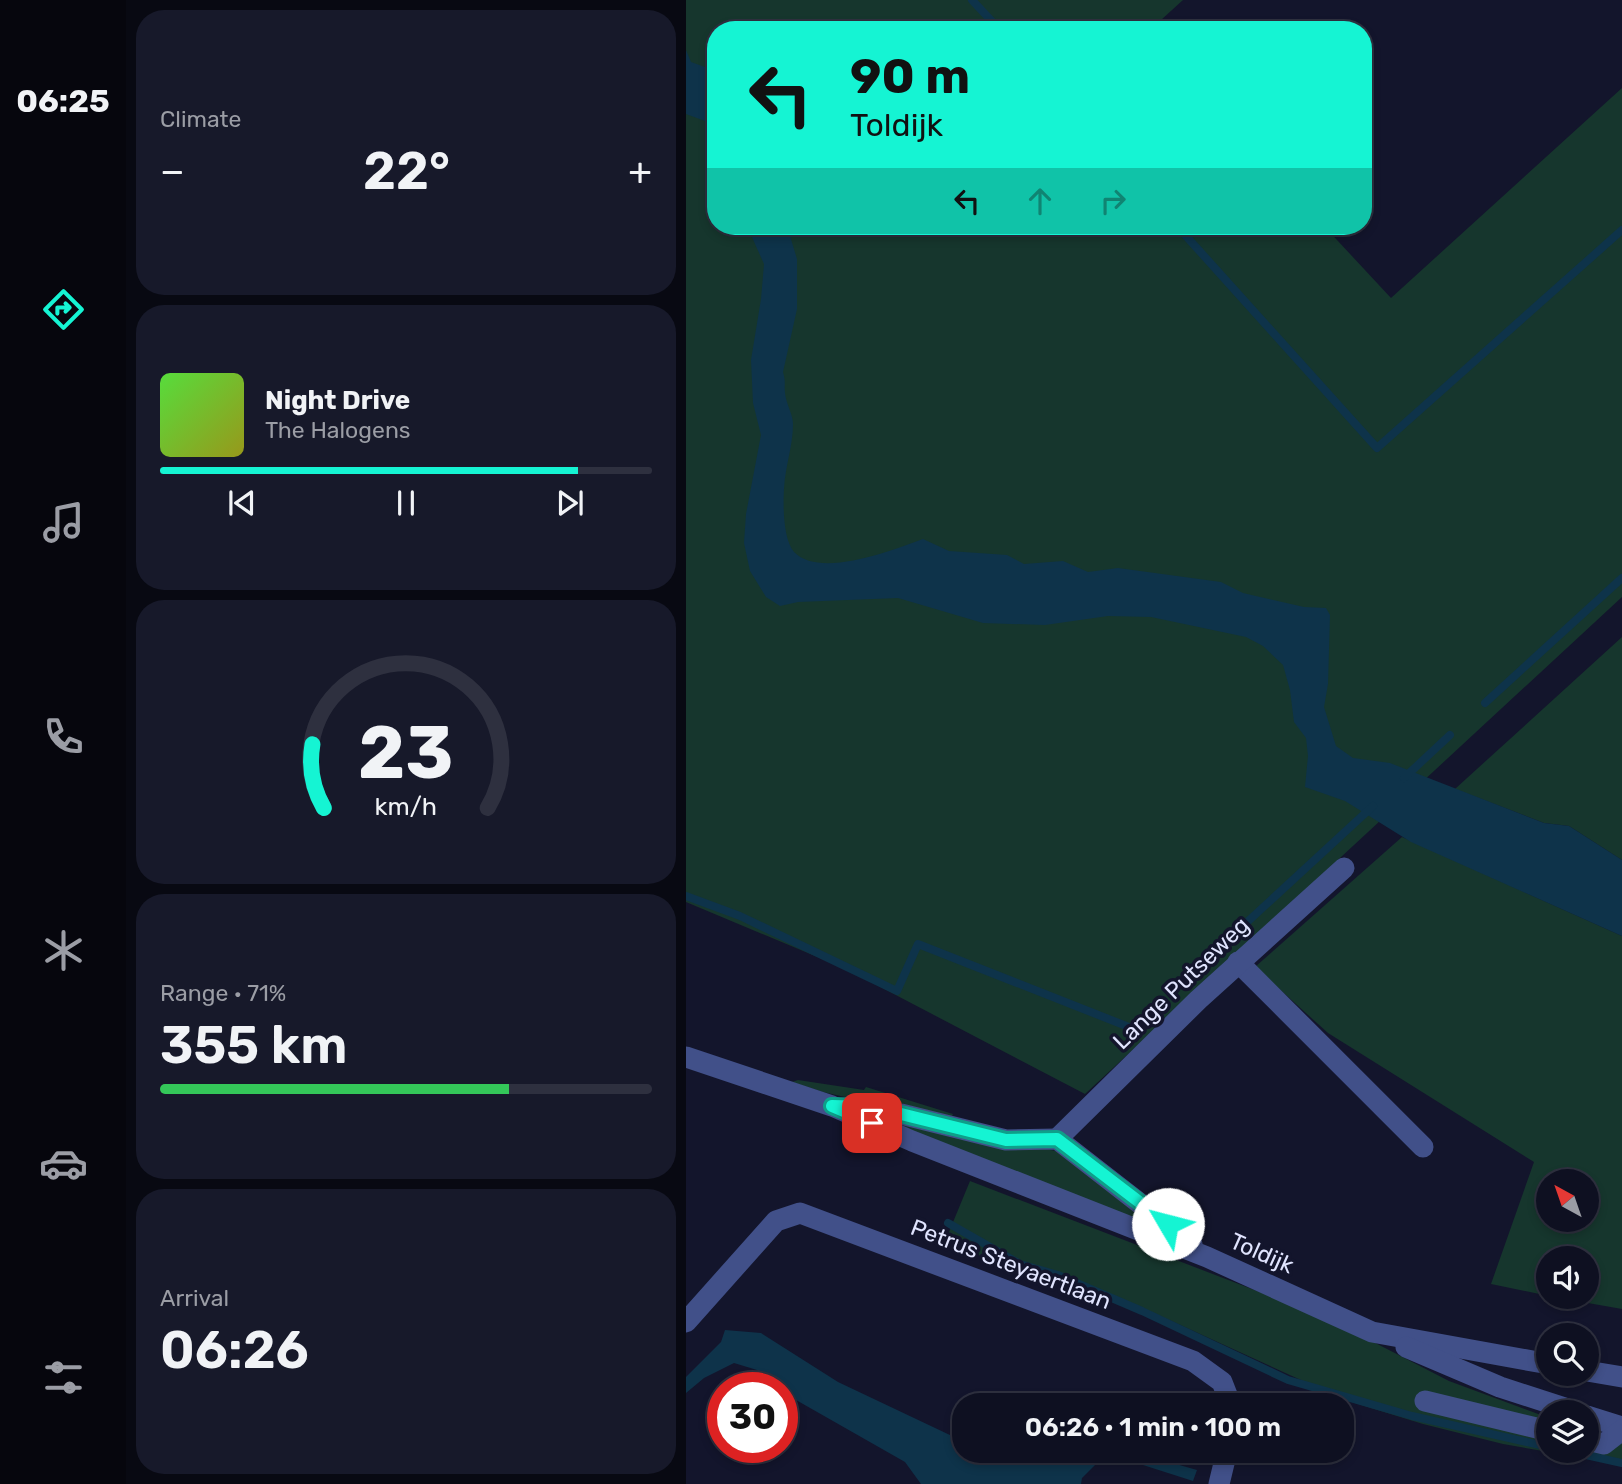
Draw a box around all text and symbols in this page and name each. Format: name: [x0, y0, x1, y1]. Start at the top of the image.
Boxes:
text: 90 m: [850, 47, 970, 105]
icon: left: [735, 49, 826, 140]
text: 06:25: [16, 82, 110, 120]
text: Climate: [160, 105, 241, 133]
text: Toldijk: [850, 106, 943, 144]
text: 22°: [363, 140, 450, 202]
text: −: [160, 148, 185, 194]
text: +: [628, 148, 652, 194]
icon: left: [948, 182, 986, 220]
icon: ahead: [1021, 182, 1059, 220]
icon: right: [1094, 182, 1132, 220]
icon: directions: [39, 285, 88, 334]
text: Night Drive: [265, 385, 410, 416]
text: The Halogens: [265, 416, 411, 444]
icon: previous: [223, 484, 261, 522]
icon: pause: [387, 484, 425, 522]
icon: next: [551, 484, 589, 522]
icon: music: [39, 498, 88, 547]
text: 23: [358, 710, 454, 796]
icon: phone: [39, 712, 88, 761]
text: km/h: [375, 792, 437, 821]
street label: Lange Putseweg: [1107, 911, 1255, 1055]
icon: climate: [39, 926, 88, 975]
text: Range · 71%: [160, 979, 286, 1007]
text: 355 km: [160, 1014, 347, 1076]
pin: [842, 1093, 902, 1153]
icon: arrive: [853, 1104, 891, 1142]
icon: car: [39, 1139, 88, 1188]
north arrow: [1536, 1169, 1600, 1232]
map controls: [1536, 1169, 1599, 1463]
position arrow: [1131, 1187, 1205, 1261]
street label: Petrus Steyaertlaan: [907, 1213, 1115, 1315]
street label: Toldijk: [1226, 1227, 1298, 1279]
button: sound: [1536, 1246, 1599, 1309]
text: Arrival: [160, 1284, 229, 1312]
text: 06:26: [160, 1319, 309, 1381]
button: search: [1536, 1323, 1599, 1386]
icon: filters: [39, 1353, 88, 1402]
speed limit sign: 30: [707, 1372, 798, 1463]
button: layers: [1536, 1400, 1599, 1463]
text: 06:26 · 1 min · 100 m: [1025, 1412, 1281, 1443]

